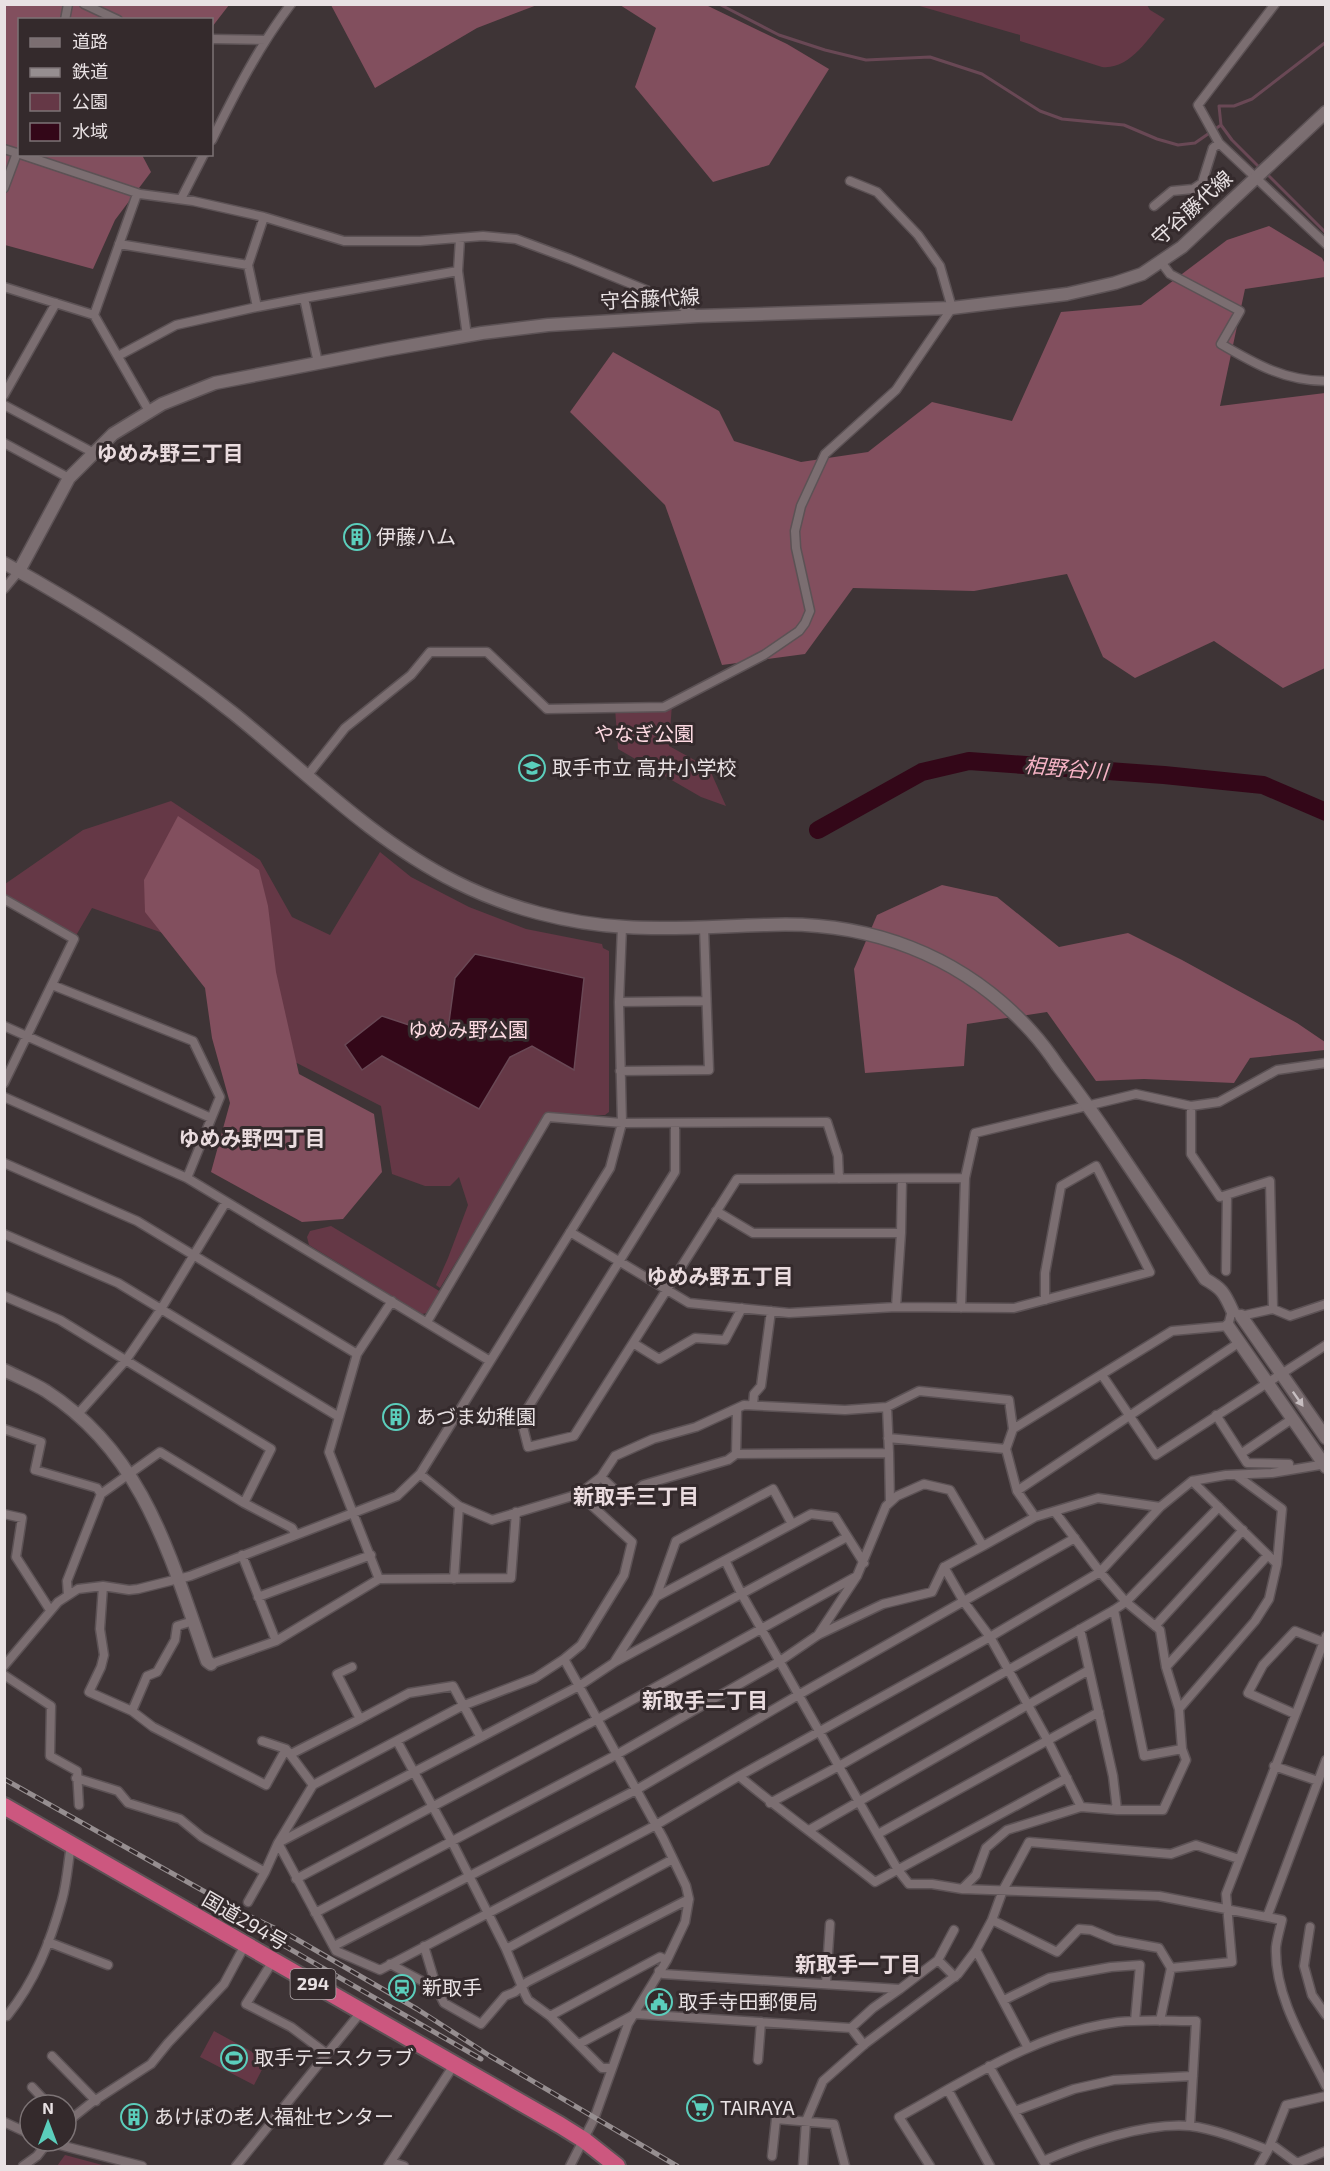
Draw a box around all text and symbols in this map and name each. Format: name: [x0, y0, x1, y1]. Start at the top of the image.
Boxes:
legend: [18, 18, 213, 156]
text: 道路: [72, 30, 108, 52]
text: 鉄道: [72, 60, 108, 82]
text: 公園: [72, 90, 108, 112]
text: 水域: [72, 120, 108, 142]
street label: 守谷藤代線: [1146, 165, 1237, 250]
street label: 守谷藤代線: [599, 283, 701, 313]
district label: ゆめみ野三丁目: [97, 440, 244, 465]
building icon: 伊藤ハム: [342, 522, 372, 552]
place label: 伊藤ハム: [376, 524, 456, 548]
park label: やなぎ公園: [594, 721, 694, 745]
water label: 相野谷川: [1023, 751, 1111, 784]
school or university icon: 取手市立 高井小学校: [517, 753, 547, 783]
place label: 取手市立 高井小学校: [552, 755, 736, 779]
park label: ゆめみ野公園: [408, 1017, 528, 1041]
district label: ゆめみ野四丁目: [179, 1125, 326, 1150]
district label: ゆめみ野五丁目: [647, 1263, 794, 1288]
one-way arrow: [1292, 1391, 1303, 1407]
building icon: あづま幼稚園: [381, 1402, 411, 1432]
place label: あづま幼稚園: [416, 1404, 536, 1428]
district label: 新取手三丁目: [573, 1483, 699, 1508]
district label: 新取手二丁目: [642, 1687, 768, 1712]
street label: 国道294号: [198, 1886, 293, 1954]
district label: 新取手一丁目: [795, 1951, 921, 1976]
road number: 294: [290, 1969, 336, 1999]
station icon: 新取手: [387, 1973, 417, 2003]
place label: 新取手: [422, 1975, 482, 1999]
public building icon: 取手寺田郵便局: [644, 1987, 674, 2017]
place label: 取手寺田郵便局: [678, 1989, 818, 2013]
sports icon: 取手テニスクラブ: [219, 2043, 249, 2073]
place label: 取手テニスクラブ: [254, 2045, 414, 2069]
north arrow: [18, 2093, 78, 2153]
supermarket icon: TAIRAYA: [685, 2093, 715, 2123]
place label: TAIRAYA: [720, 2095, 795, 2119]
text: N: [42, 2098, 54, 2117]
building icon: あけぼの老人福祉センター: [119, 2102, 149, 2132]
place label: あけぼの老人福祉センター: [154, 2104, 394, 2128]

